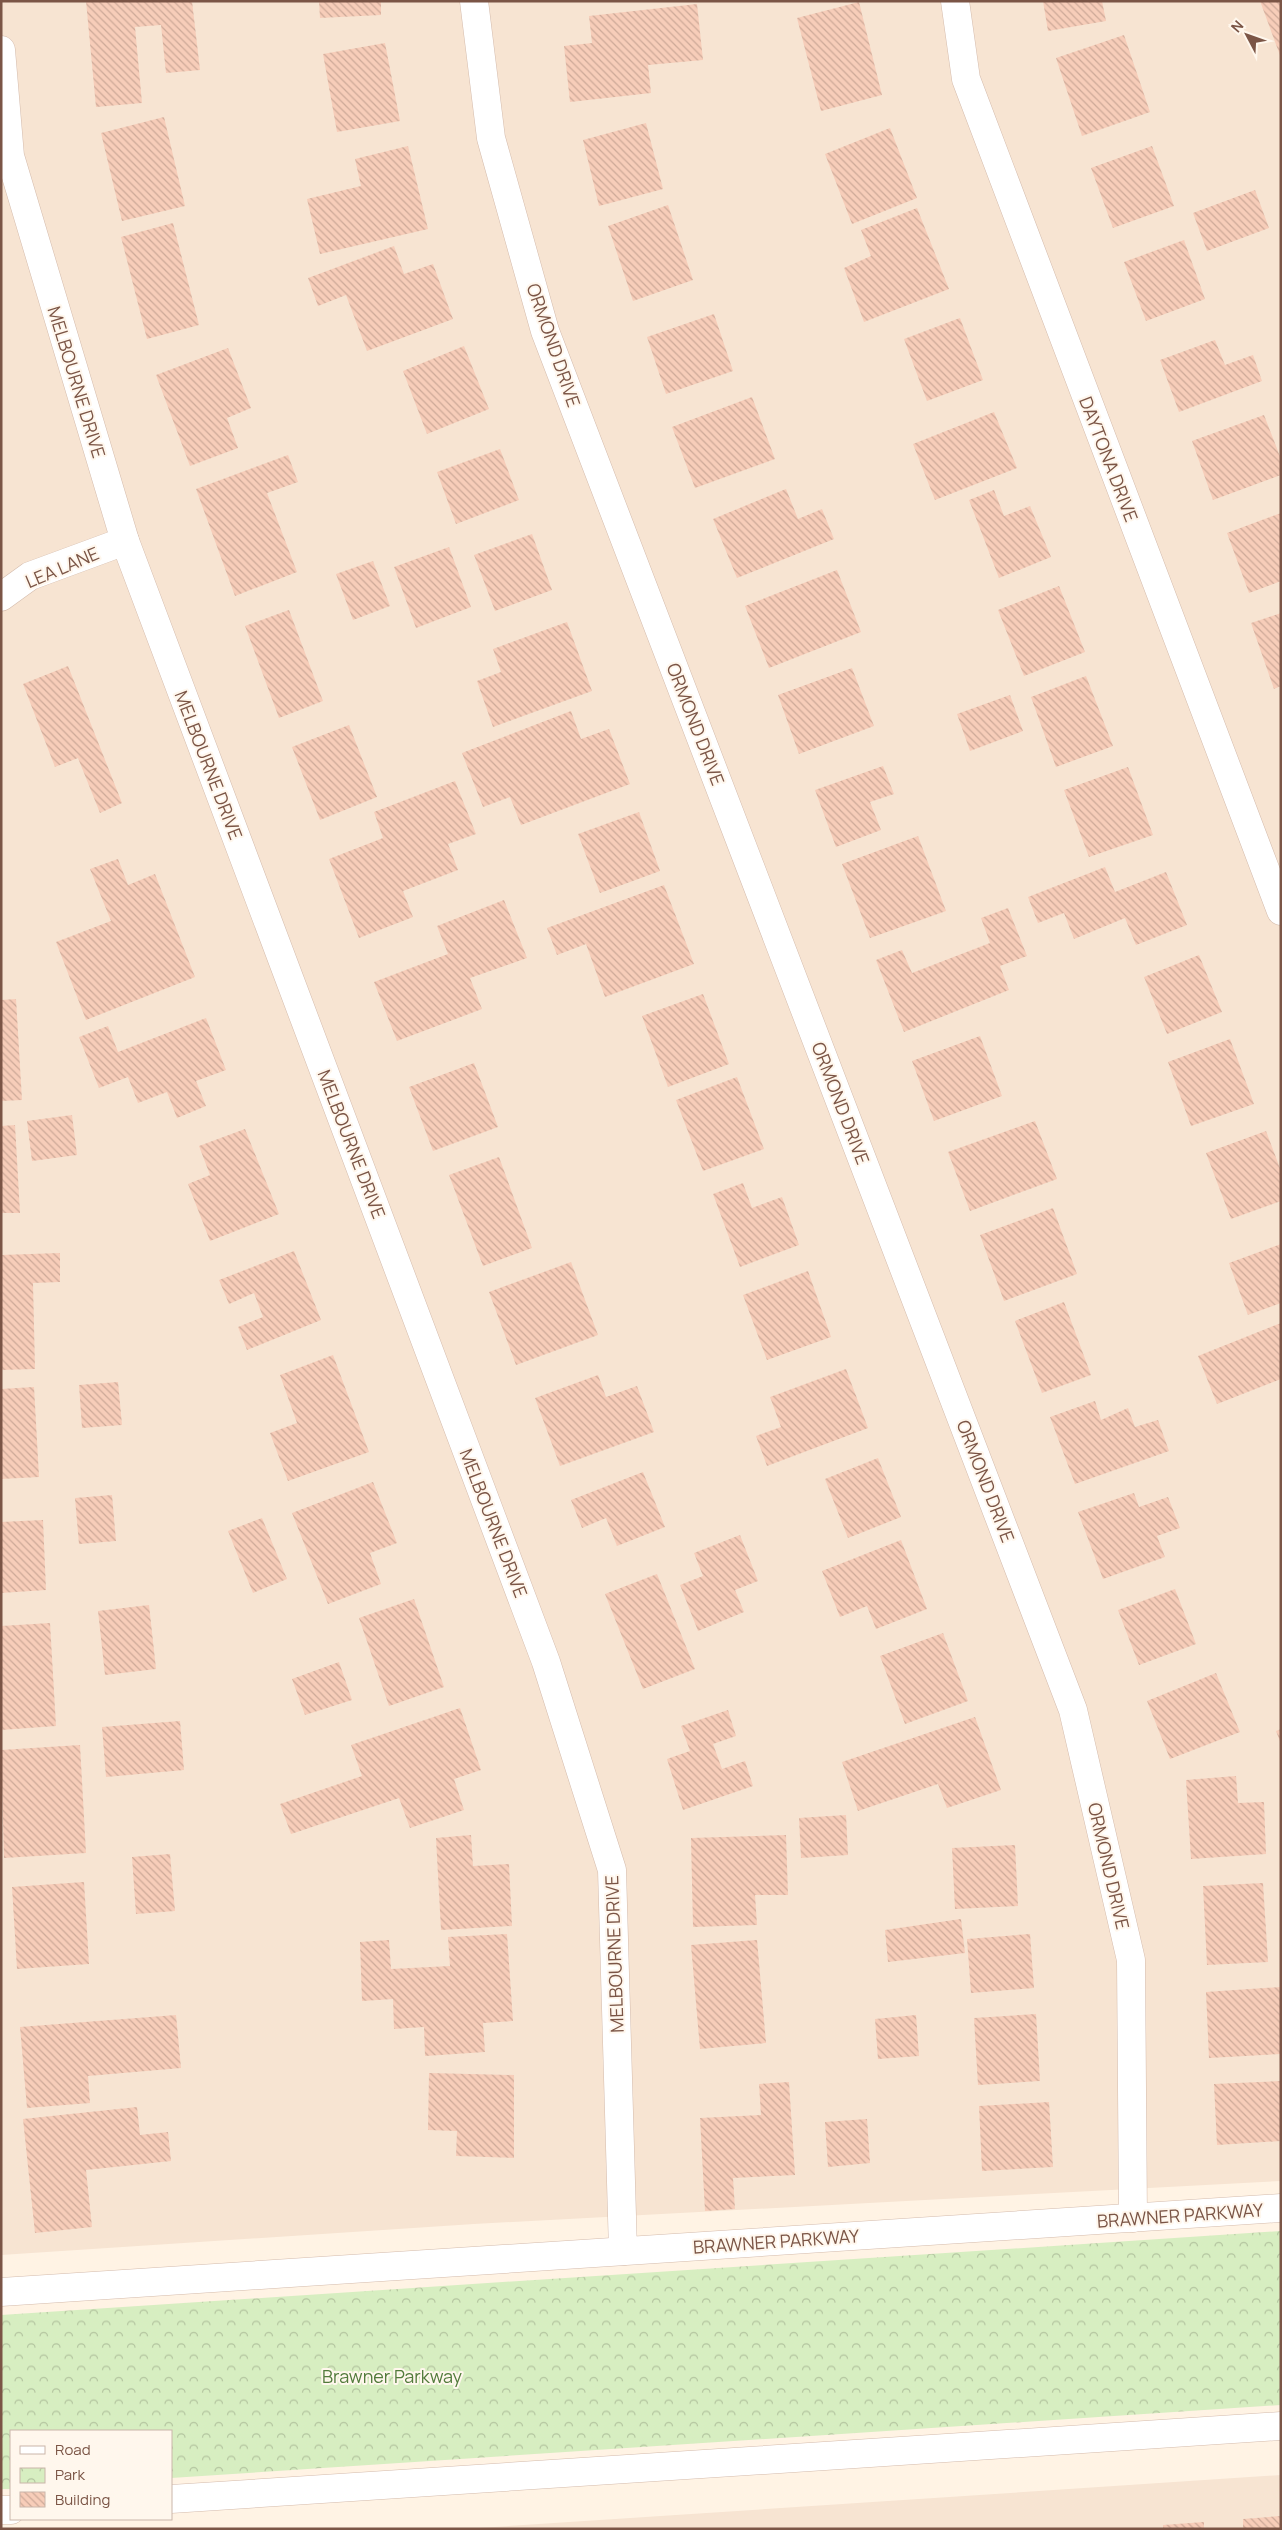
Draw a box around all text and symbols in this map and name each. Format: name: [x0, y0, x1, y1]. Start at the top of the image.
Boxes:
north arrow: [1222, 10, 1272, 60]
text: N: [1226, 16, 1247, 36]
street label: ORMOND DRIVE: [522, 280, 586, 410]
street label: MELBOURNE DRIVE: [42, 303, 112, 461]
street label: DAYTONA DRIVE: [1074, 393, 1144, 525]
street label: LEA LANE: [22, 541, 102, 593]
street label: ORMOND DRIVE: [662, 659, 730, 789]
street label: MELBOURNE DRIVE: [170, 687, 248, 843]
street label: ORMOND DRIVE: [807, 1038, 875, 1168]
street label: MELBOURNE DRIVE: [313, 1066, 391, 1222]
street label: ORMOND DRIVE: [952, 1416, 1020, 1546]
street label: MELBOURNE DRIVE: [455, 1445, 533, 1601]
street label: ORMOND DRIVE: [1083, 1800, 1135, 1932]
street label: MELBOURNE DRIVE: [599, 1875, 629, 2033]
street label: BRAWNER PARKWAY: [1096, 2197, 1265, 2233]
street label: BRAWNER PARKWAY: [692, 2223, 861, 2259]
park label: Brawner Parkway: [322, 2364, 462, 2388]
legend: [10, 2430, 172, 2520]
text: Road: [55, 2439, 91, 2460]
text: Park: [55, 2464, 85, 2485]
text: Building: [55, 2489, 110, 2510]

